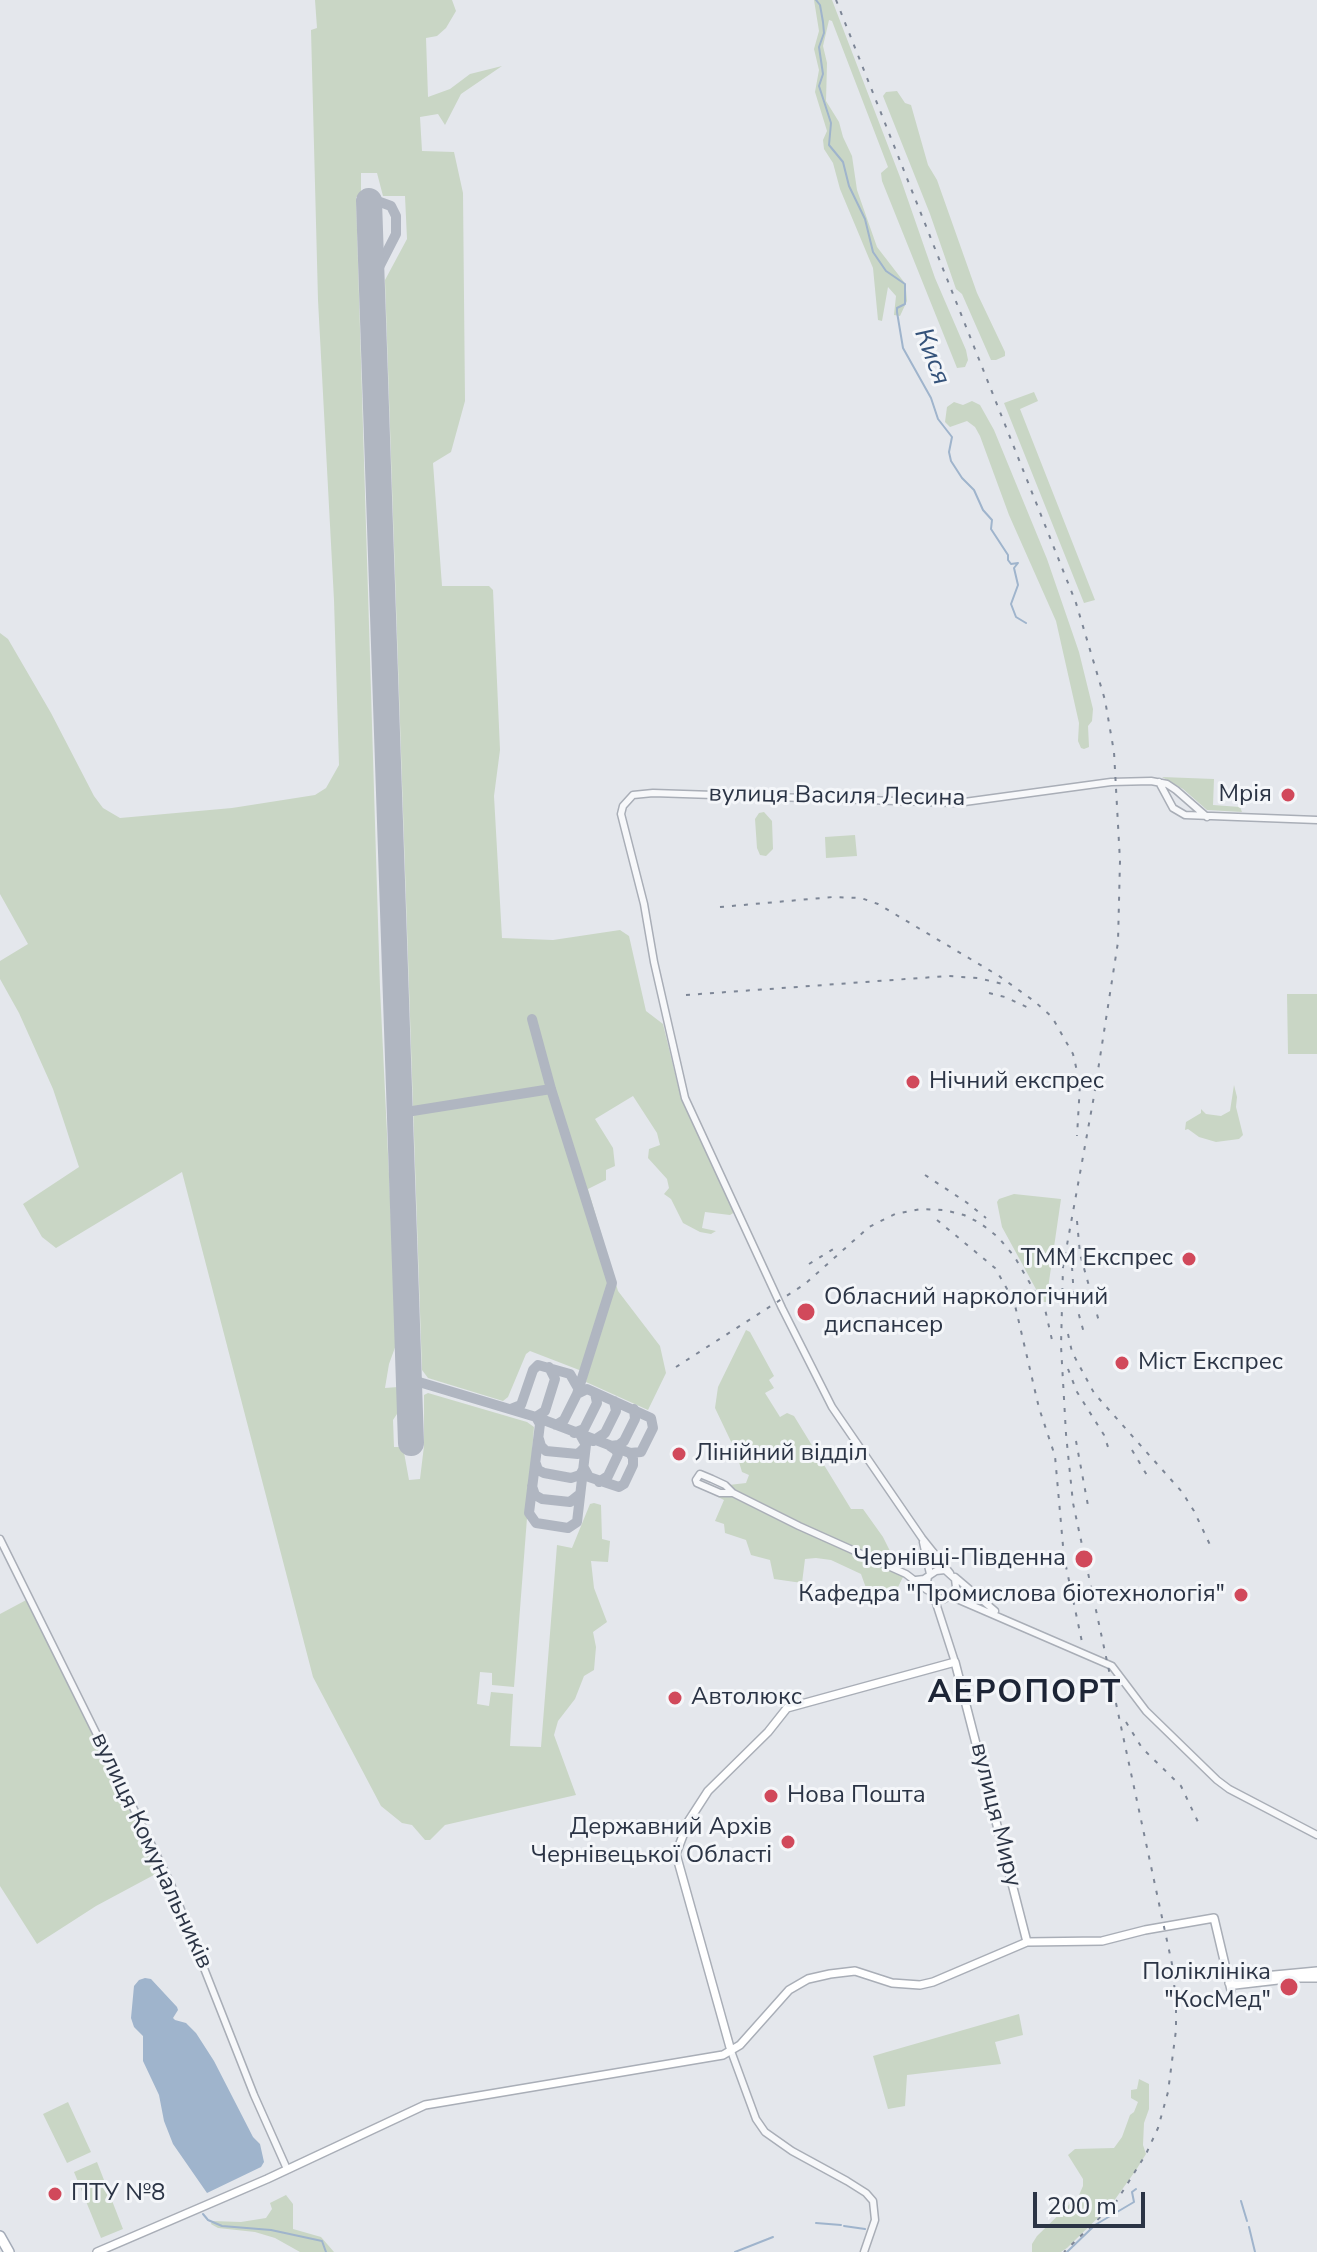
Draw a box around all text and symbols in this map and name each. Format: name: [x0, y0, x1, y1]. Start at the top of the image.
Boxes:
water label: Кися: [906, 324, 956, 390]
street label: вулиця Василя Лесина: [708, 780, 966, 814]
place label: Мрія: [1219, 781, 1272, 809]
marker: Мрія: [1279, 786, 1297, 804]
place label: Нічний експрес: [929, 1068, 1104, 1096]
marker: Нічний експрес: [904, 1073, 922, 1091]
place label: ТММ Експрес: [1021, 1245, 1173, 1273]
marker: ТММ Експрес: [1180, 1250, 1198, 1268]
place label: Обласний наркологічний диспансер: [824, 1284, 1108, 1340]
marker: Обласний наркологічний диспансер: [795, 1301, 817, 1323]
place label: Міст Експрес: [1138, 1349, 1283, 1377]
marker: Міст Експрес: [1113, 1354, 1131, 1372]
place label: Лінійний відділ: [695, 1440, 868, 1468]
marker: Лінійний відділ: [670, 1445, 688, 1463]
place label: Чернівці-Південна: [854, 1545, 1066, 1573]
marker: Чернівці-Південна: [1073, 1548, 1095, 1570]
place label: Кафедра "Промислова біотехнологія": [798, 1581, 1225, 1609]
marker: Кафедра "Промислова біотехнологія": [1232, 1586, 1250, 1604]
district label: АЕРОПОРТ: [928, 1675, 1122, 1713]
place label: Автолюкс: [691, 1684, 802, 1712]
marker: Автолюкс: [666, 1689, 684, 1707]
street label: вулиця Комунальників: [84, 1729, 218, 1973]
street label: вулиця Миру: [963, 1740, 1027, 1890]
place label: Нова Пошта: [787, 1782, 926, 1810]
marker: Нова Пошта: [762, 1787, 780, 1805]
place label: Державний Архів Чернівецької Області: [531, 1814, 772, 1870]
marker: Державний Архів Чернівецької Області: [779, 1833, 797, 1851]
place label: Поліклініка "КосМед": [1142, 1959, 1271, 2015]
marker: Поліклініка "КосМед": [1278, 1976, 1300, 1998]
scale bar: [1037, 2176, 1149, 2226]
place label: ПТУ №8: [71, 2180, 165, 2208]
marker: ПТУ №8: [46, 2185, 64, 2203]
text: 200 m: [1047, 2190, 1117, 2222]

